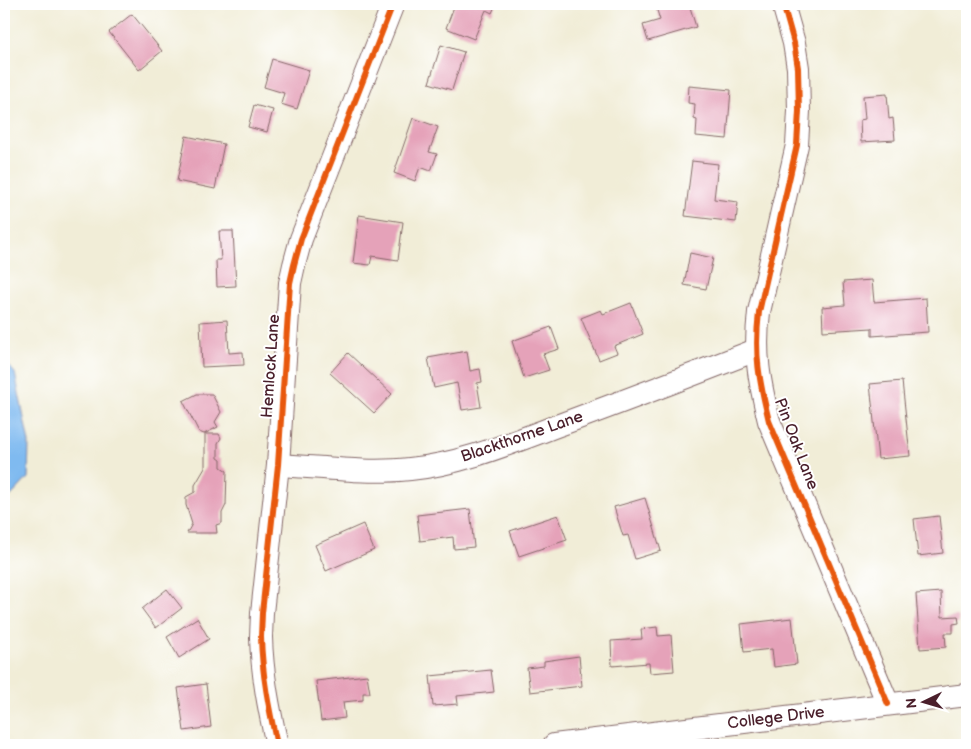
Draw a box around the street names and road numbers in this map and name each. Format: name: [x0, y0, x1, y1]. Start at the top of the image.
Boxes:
street label: Hemlock Lane: [258, 313, 284, 418]
street label: Pin Oak Lane: [770, 395, 822, 493]
street label: Blackthorne Lane: [458, 407, 586, 467]
street label: College Drive: [726, 703, 826, 733]

